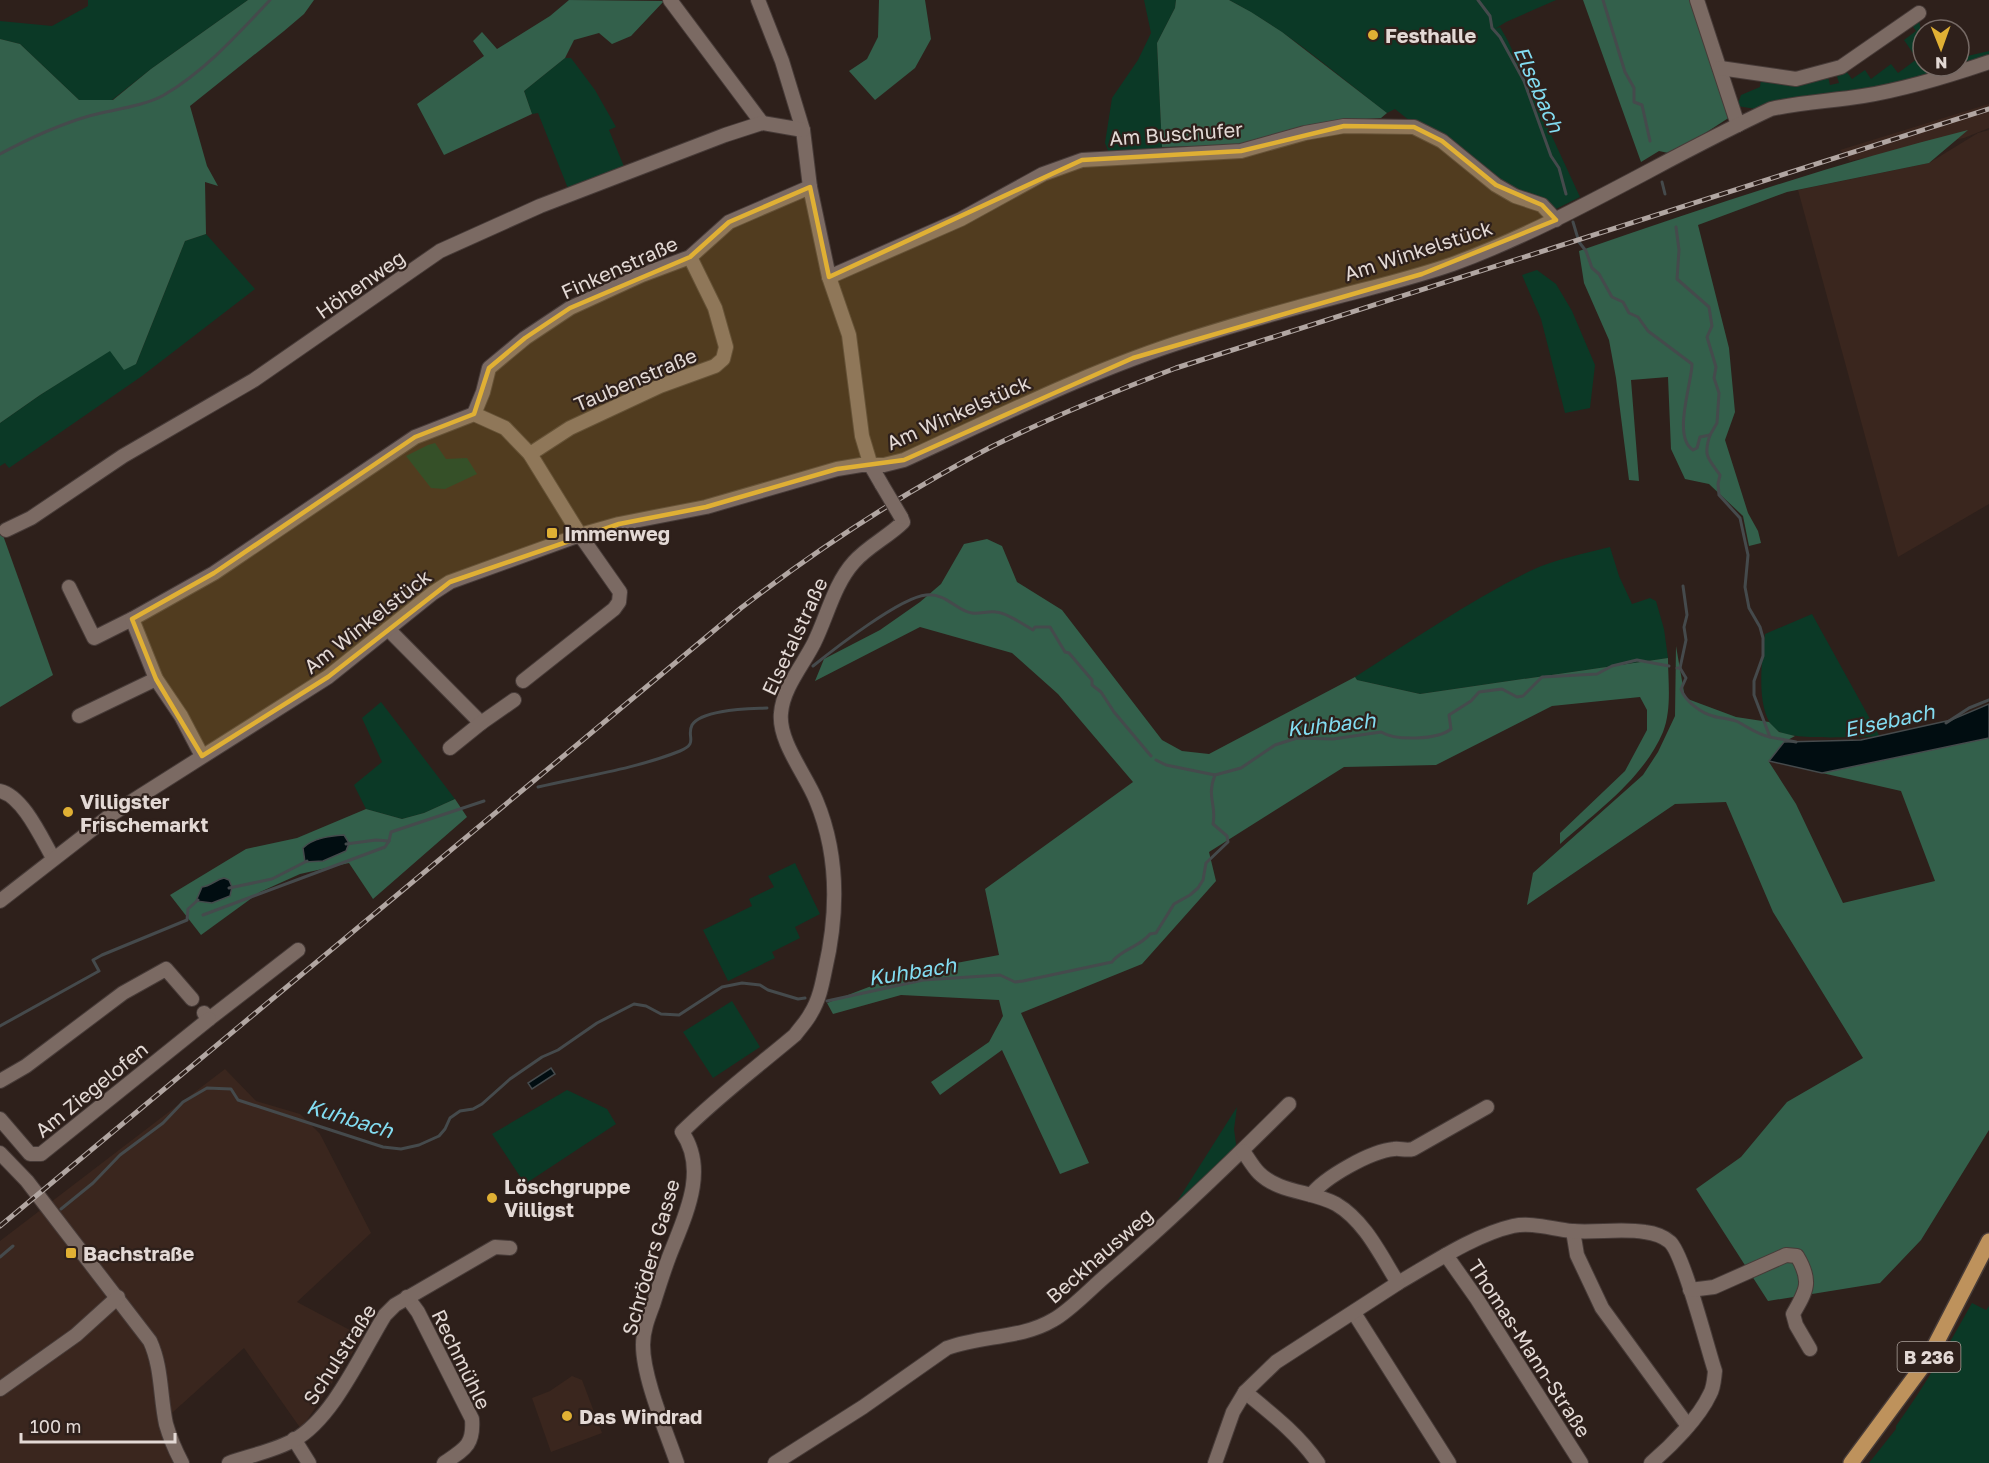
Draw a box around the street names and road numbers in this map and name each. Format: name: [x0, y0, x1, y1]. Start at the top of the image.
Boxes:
street label: Am Buschufer: [1108, 116, 1244, 150]
street label: Am Winkelstück: [1341, 215, 1495, 285]
street label: Finkenstraße: [557, 231, 681, 303]
street label: Höhenweg: [311, 245, 409, 323]
street label: Taubenstraße: [570, 342, 700, 416]
street label: Am Winkelstück: [882, 370, 1034, 454]
street label: Am Winkelstück: [299, 564, 435, 678]
street label: Elsetalstraße: [756, 573, 832, 699]
street label: Am Ziegelofen: [30, 1036, 152, 1142]
street label: Schröders Gasse: [616, 1176, 684, 1338]
street label: Beckhausweg: [1041, 1202, 1157, 1308]
street label: Thomas-Mann-Straße: [1464, 1255, 1596, 1441]
street label: Schulstraße: [298, 1299, 380, 1409]
street label: Rechmühle: [428, 1305, 496, 1413]
road number: B 236: [1898, 1342, 1960, 1372]

